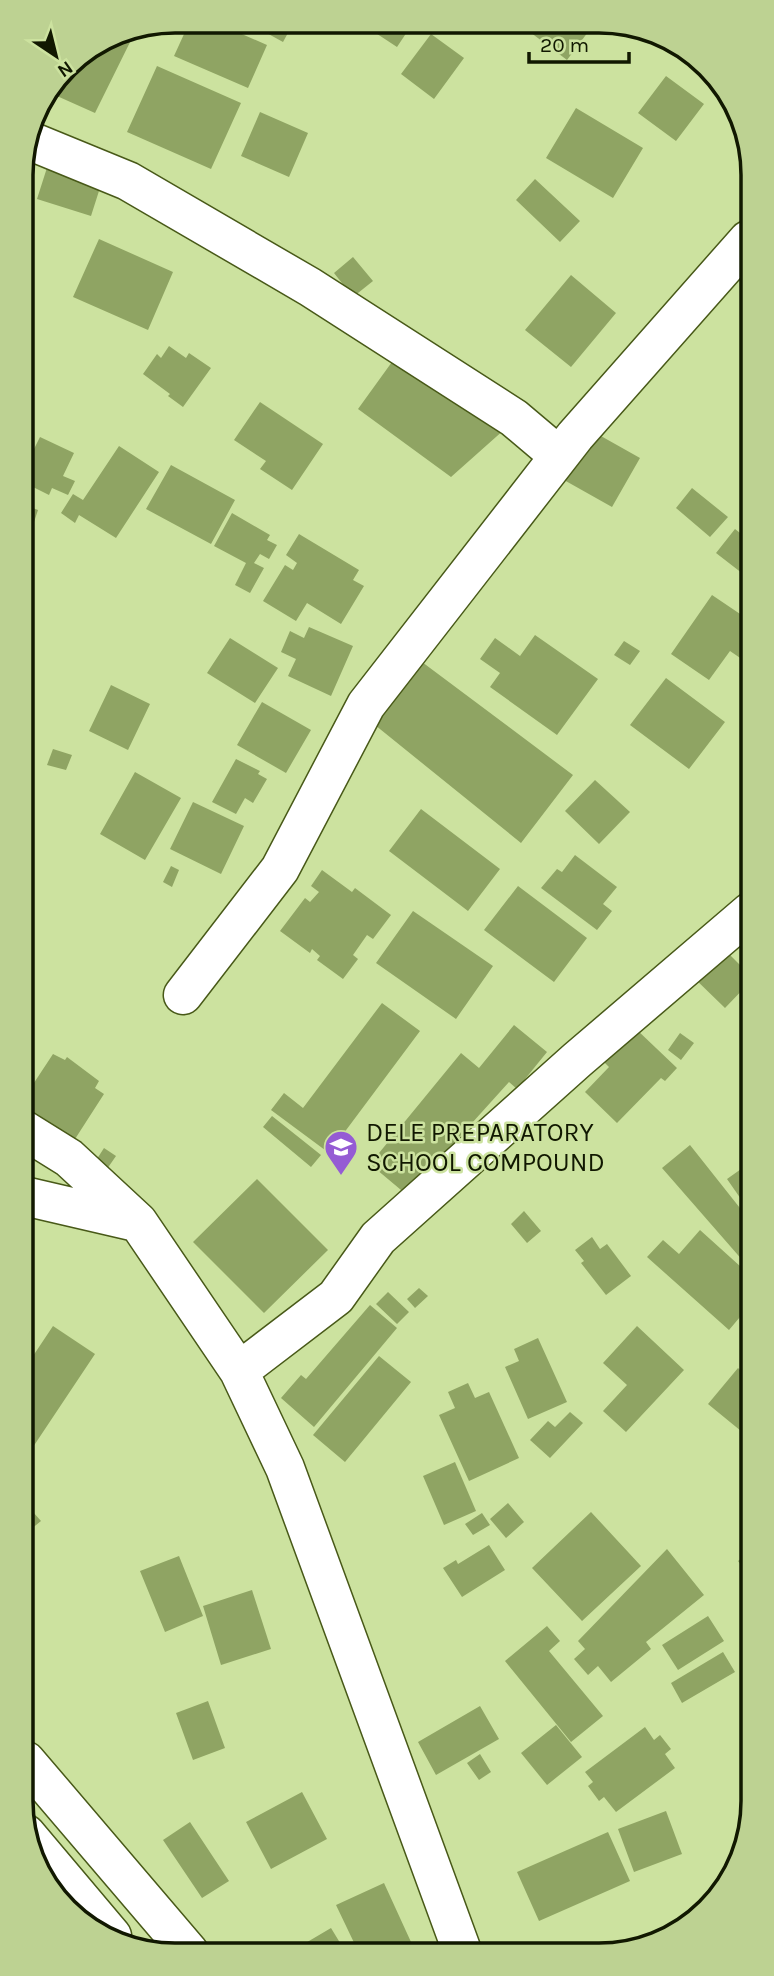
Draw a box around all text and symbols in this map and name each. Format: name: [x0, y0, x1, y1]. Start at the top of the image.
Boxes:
north arrow: [21, 21, 91, 91]
scale bar: [529, 21, 629, 65]
text: 20 m: [540, 33, 589, 57]
text: N: [53, 56, 77, 82]
place label: DELE PREPARATORY SCHOOL COMPOUND: [366, 1117, 605, 1178]
school or university icon: DELE PREPARATORY SCHOOL COMPOUND: [322, 1128, 360, 1177]

